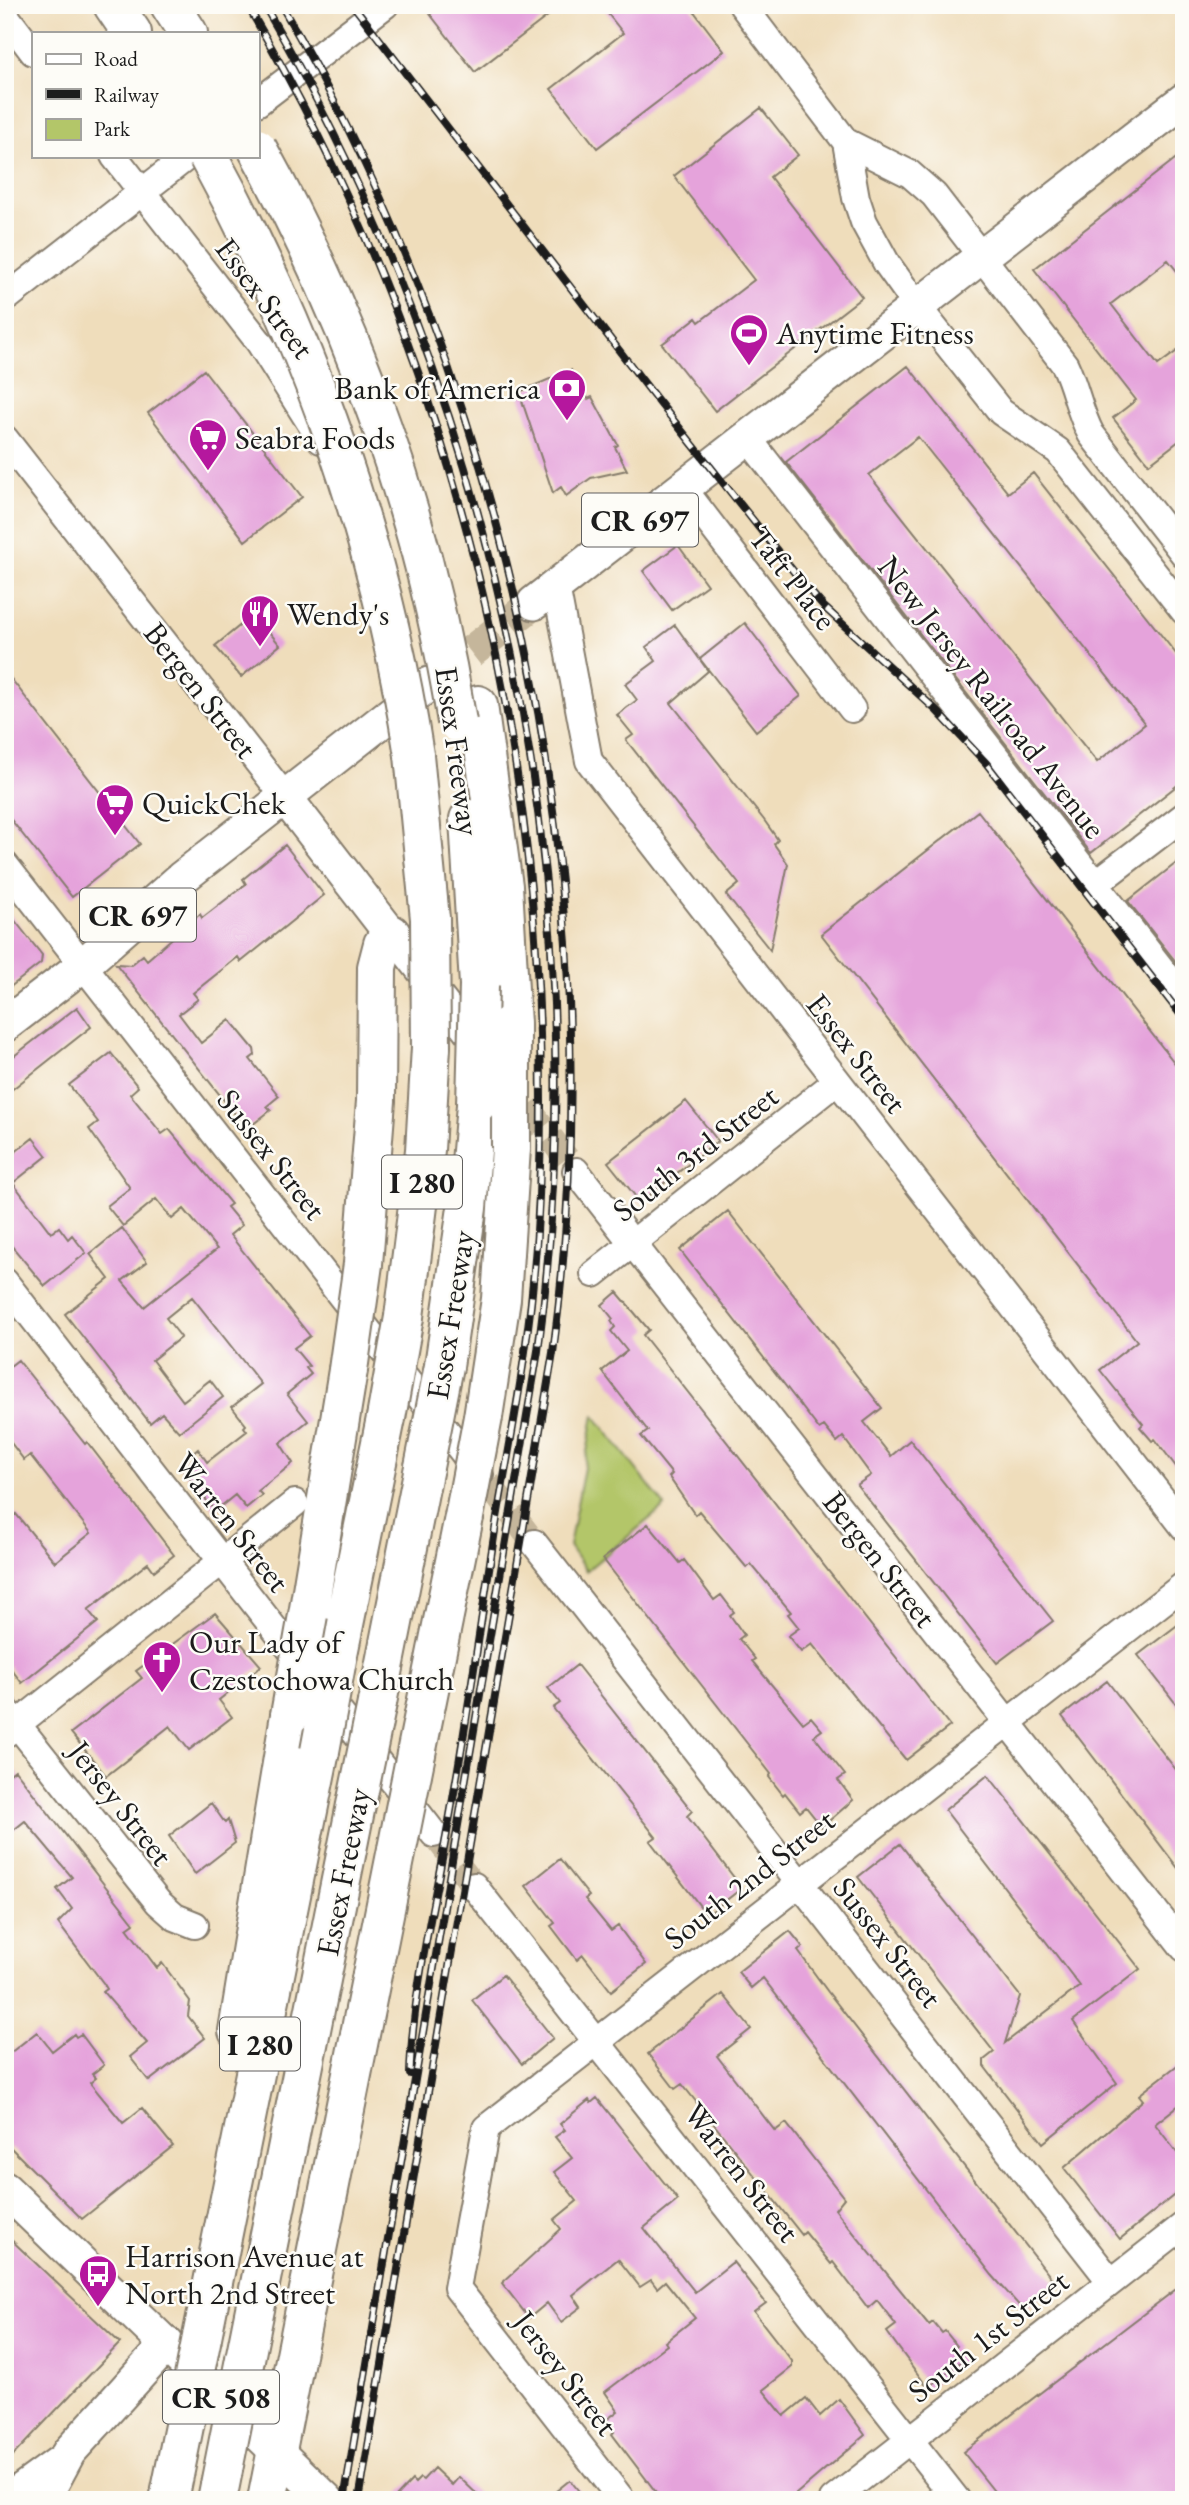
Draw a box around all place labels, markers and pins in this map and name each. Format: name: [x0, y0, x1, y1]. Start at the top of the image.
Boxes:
sports icon: Anytime Fitness: [728, 312, 770, 367]
place label: Anytime Fitness: [775, 312, 974, 354]
place label: Bank of America: [334, 367, 540, 409]
bank icon: Bank of America: [546, 367, 588, 422]
supermarket icon: Seabra Foods: [187, 417, 229, 472]
place label: Seabra Foods: [235, 417, 395, 459]
restaurant icon: Wendy's: [239, 593, 281, 648]
place label: Wendy's: [287, 593, 389, 635]
supermarket icon: QuickChek: [94, 782, 136, 837]
place label: QuickChek: [142, 782, 287, 824]
place label: Our Lady of Czestochowa Church: [189, 1621, 454, 1700]
church icon: Our Lady of Czestochowa Church: [141, 1639, 183, 1694]
place label: Harrison Avenue at North 2nd Street: [125, 2235, 363, 2314]
bus stop icon: Harrison Avenue at North 2nd Street: [77, 2253, 119, 2308]

